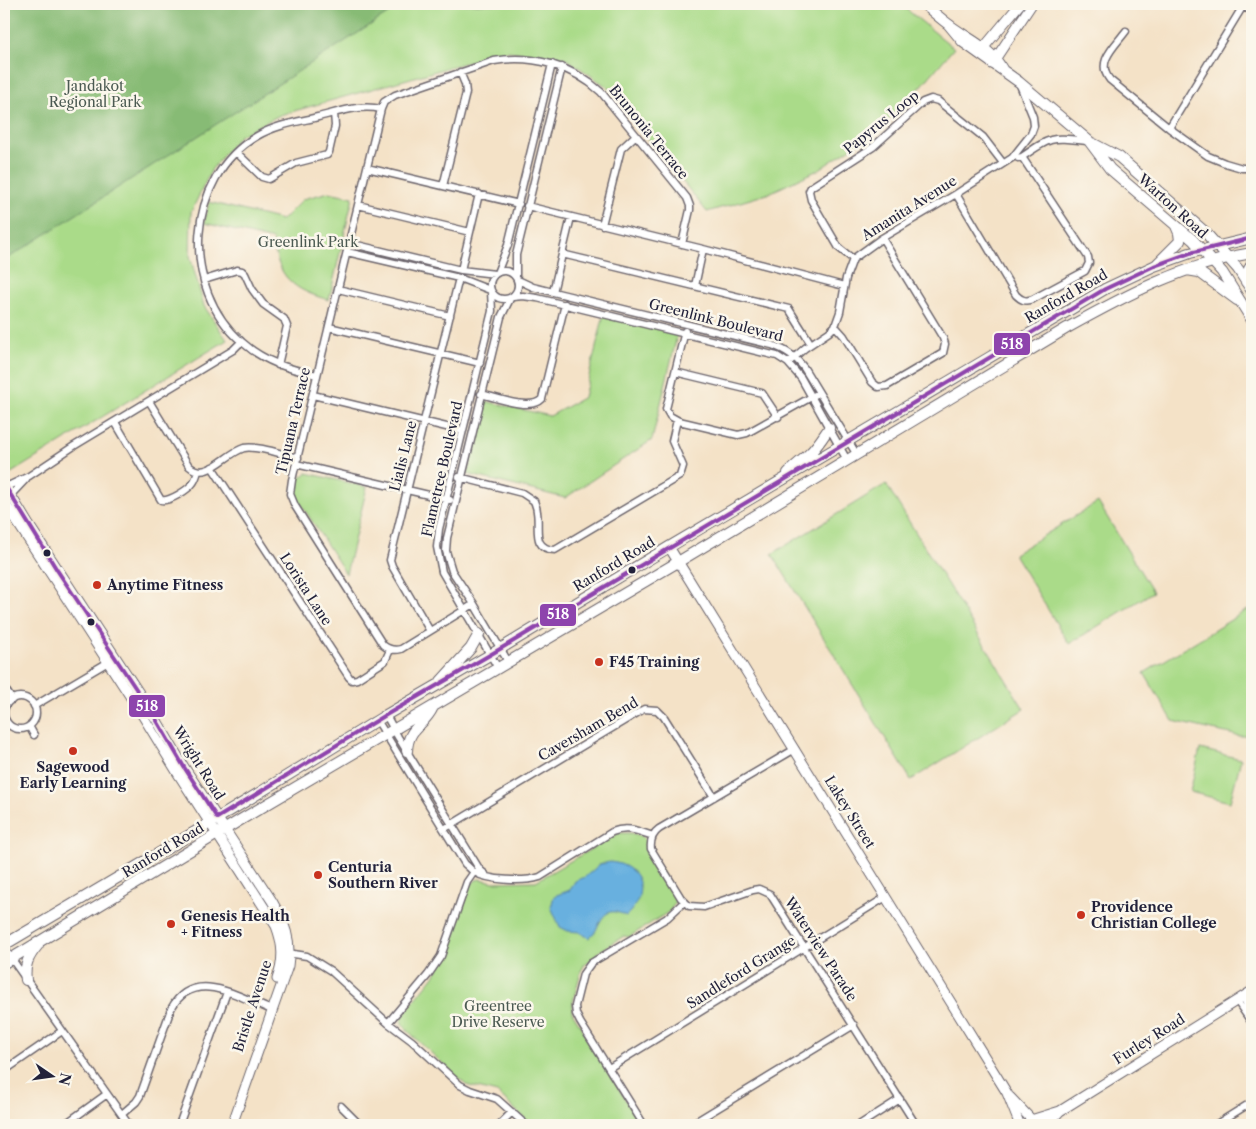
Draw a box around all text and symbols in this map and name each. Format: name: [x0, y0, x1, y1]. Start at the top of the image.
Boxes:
park label: Jandakot Regional Park: [49, 77, 142, 111]
street label: Brunonia Terrace: [605, 81, 693, 183]
street label: Papyrus Loop: [840, 86, 922, 158]
street label: Warton Road: [1134, 169, 1212, 242]
street label: Amanita Avenue: [857, 171, 960, 245]
park label: Greenlink Park: [258, 233, 359, 251]
street label: Ranford Road: [1021, 265, 1111, 327]
street label: Greenlink Boulevard: [647, 295, 785, 345]
line badge: 518: [993, 332, 1031, 356]
text: 518: [1001, 335, 1023, 353]
street label: Tipuana Terrace: [272, 365, 314, 477]
street label: Flametree Boulevard: [418, 399, 467, 539]
street label: Lialis Lane: [386, 419, 421, 493]
street label: Ranford Road: [570, 532, 659, 596]
unlabelled marker: [42, 548, 52, 558]
street label: Lorista Lane: [276, 549, 336, 629]
unlabelled marker: [627, 565, 637, 575]
place label: Anytime Fitness: [106, 576, 223, 594]
marker: Anytime Fitness: [91, 579, 103, 591]
line badge: 518: [539, 603, 577, 627]
text: 518: [547, 605, 569, 623]
unlabelled marker: [86, 617, 96, 627]
place label: F45 Training: [609, 653, 700, 671]
marker: F45 Training: [593, 656, 605, 668]
street label: Caversham Bend: [535, 693, 642, 765]
line badge: 518: [128, 694, 166, 718]
text: 518: [136, 697, 158, 715]
street label: Wright Road: [169, 722, 229, 804]
marker: Sagewood Early Learning: [67, 745, 79, 757]
place label: Sagewood Early Learning: [20, 758, 127, 792]
street label: Lakey Street: [821, 772, 879, 852]
street label: Ranford Road: [119, 818, 208, 882]
place label: Centuria Southern River: [328, 858, 438, 892]
marker: Centuria Southern River: [312, 869, 324, 881]
street label: Waterview Parade: [780, 893, 861, 1005]
place label: Providence Christian College: [1091, 898, 1217, 932]
place label: Genesis Health + Fitness: [181, 907, 290, 941]
marker: Providence Christian College: [1075, 909, 1087, 921]
marker: Genesis Health + Fitness: [165, 918, 177, 930]
street label: Sandleford Grange: [683, 931, 799, 1013]
street label: Bristle Avenue: [229, 958, 275, 1054]
park label: Greentree Drive Reserve: [452, 997, 545, 1031]
street label: Furley Road: [1110, 1010, 1189, 1068]
north arrow: [28, 1052, 78, 1102]
text: N: [55, 1071, 75, 1087]

